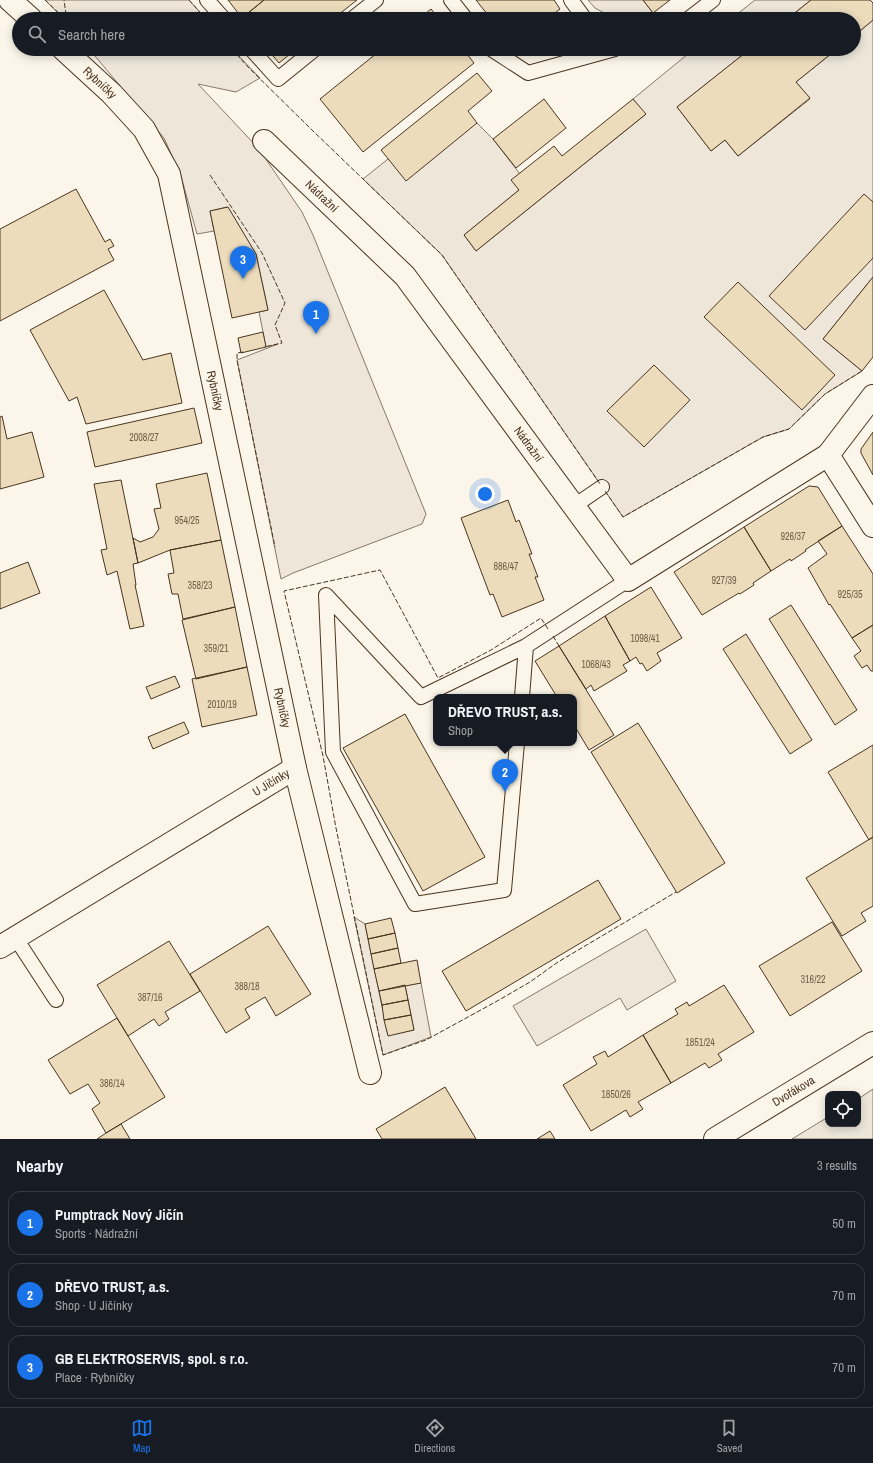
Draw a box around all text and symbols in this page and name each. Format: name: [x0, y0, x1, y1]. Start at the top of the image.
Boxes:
search box: [12, 12, 861, 56]
icon: search: [26, 23, 48, 45]
text: Search here: [58, 24, 125, 45]
street label: Rybníčky: [79, 63, 120, 102]
street label: Nádražní: [302, 177, 342, 216]
pin: 3: [230, 246, 256, 279]
pin: 1: [303, 301, 329, 334]
street label: Rybníčky: [203, 369, 227, 412]
street label: Nádražní: [510, 423, 547, 465]
house number: 2008/27: [129, 431, 159, 444]
your location: [475, 484, 495, 504]
house number: 954/25: [174, 514, 200, 527]
house number: 926/37: [780, 530, 806, 543]
house number: 886/47: [493, 560, 519, 573]
house number: 927/39: [711, 574, 737, 587]
house number: 358/23: [187, 579, 213, 592]
house number: 925/35: [837, 588, 863, 601]
house number: 1098/41: [630, 632, 660, 645]
house number: 359/21: [203, 642, 229, 655]
house number: 1068/43: [581, 658, 611, 671]
street label: Rybníčky: [270, 686, 294, 729]
popup: [433, 694, 577, 746]
house number: 2010/19: [207, 698, 237, 711]
text: DŘEVO TRUST, a.s.: [448, 701, 562, 722]
text: Shop: [448, 722, 473, 739]
pin: 2: [492, 759, 518, 792]
street label: U Jičínky: [250, 765, 293, 800]
house number: 316/22: [800, 973, 826, 986]
house number: 388/18: [234, 980, 260, 993]
house number: 387/16: [137, 991, 163, 1004]
house number: 1851/24: [685, 1036, 715, 1049]
street label: Dvořákova: [769, 1072, 818, 1110]
house number: 386/14: [99, 1077, 125, 1090]
house number: 1850/26: [601, 1088, 631, 1101]
map controls: [825, 1091, 861, 1127]
button: locate: [825, 1091, 861, 1127]
text: Nearby: [16, 1154, 63, 1177]
text: 3 results: [817, 1157, 857, 1174]
text: Pumptrack Nový Jičín: [55, 1204, 184, 1225]
text: 1: [27, 1215, 33, 1232]
text: 50 m: [832, 1215, 856, 1232]
text: Sports · Nádražní: [55, 1225, 138, 1242]
text: DŘEVO TRUST, a.s.: [55, 1276, 169, 1297]
text: 2: [27, 1287, 33, 1304]
text: 70 m: [832, 1287, 856, 1304]
text: Shop · U Jičínky: [55, 1297, 133, 1314]
text: GB ELEKTROSERVIS, spol. s r.o.: [55, 1348, 248, 1369]
text: 3: [27, 1359, 33, 1376]
text: 70 m: [832, 1359, 856, 1376]
text: Place · Rybníčky: [55, 1369, 134, 1386]
tab: Map: [131, 1417, 153, 1455]
tab: Directions: [414, 1417, 455, 1455]
tab: Saved: [717, 1417, 742, 1455]

